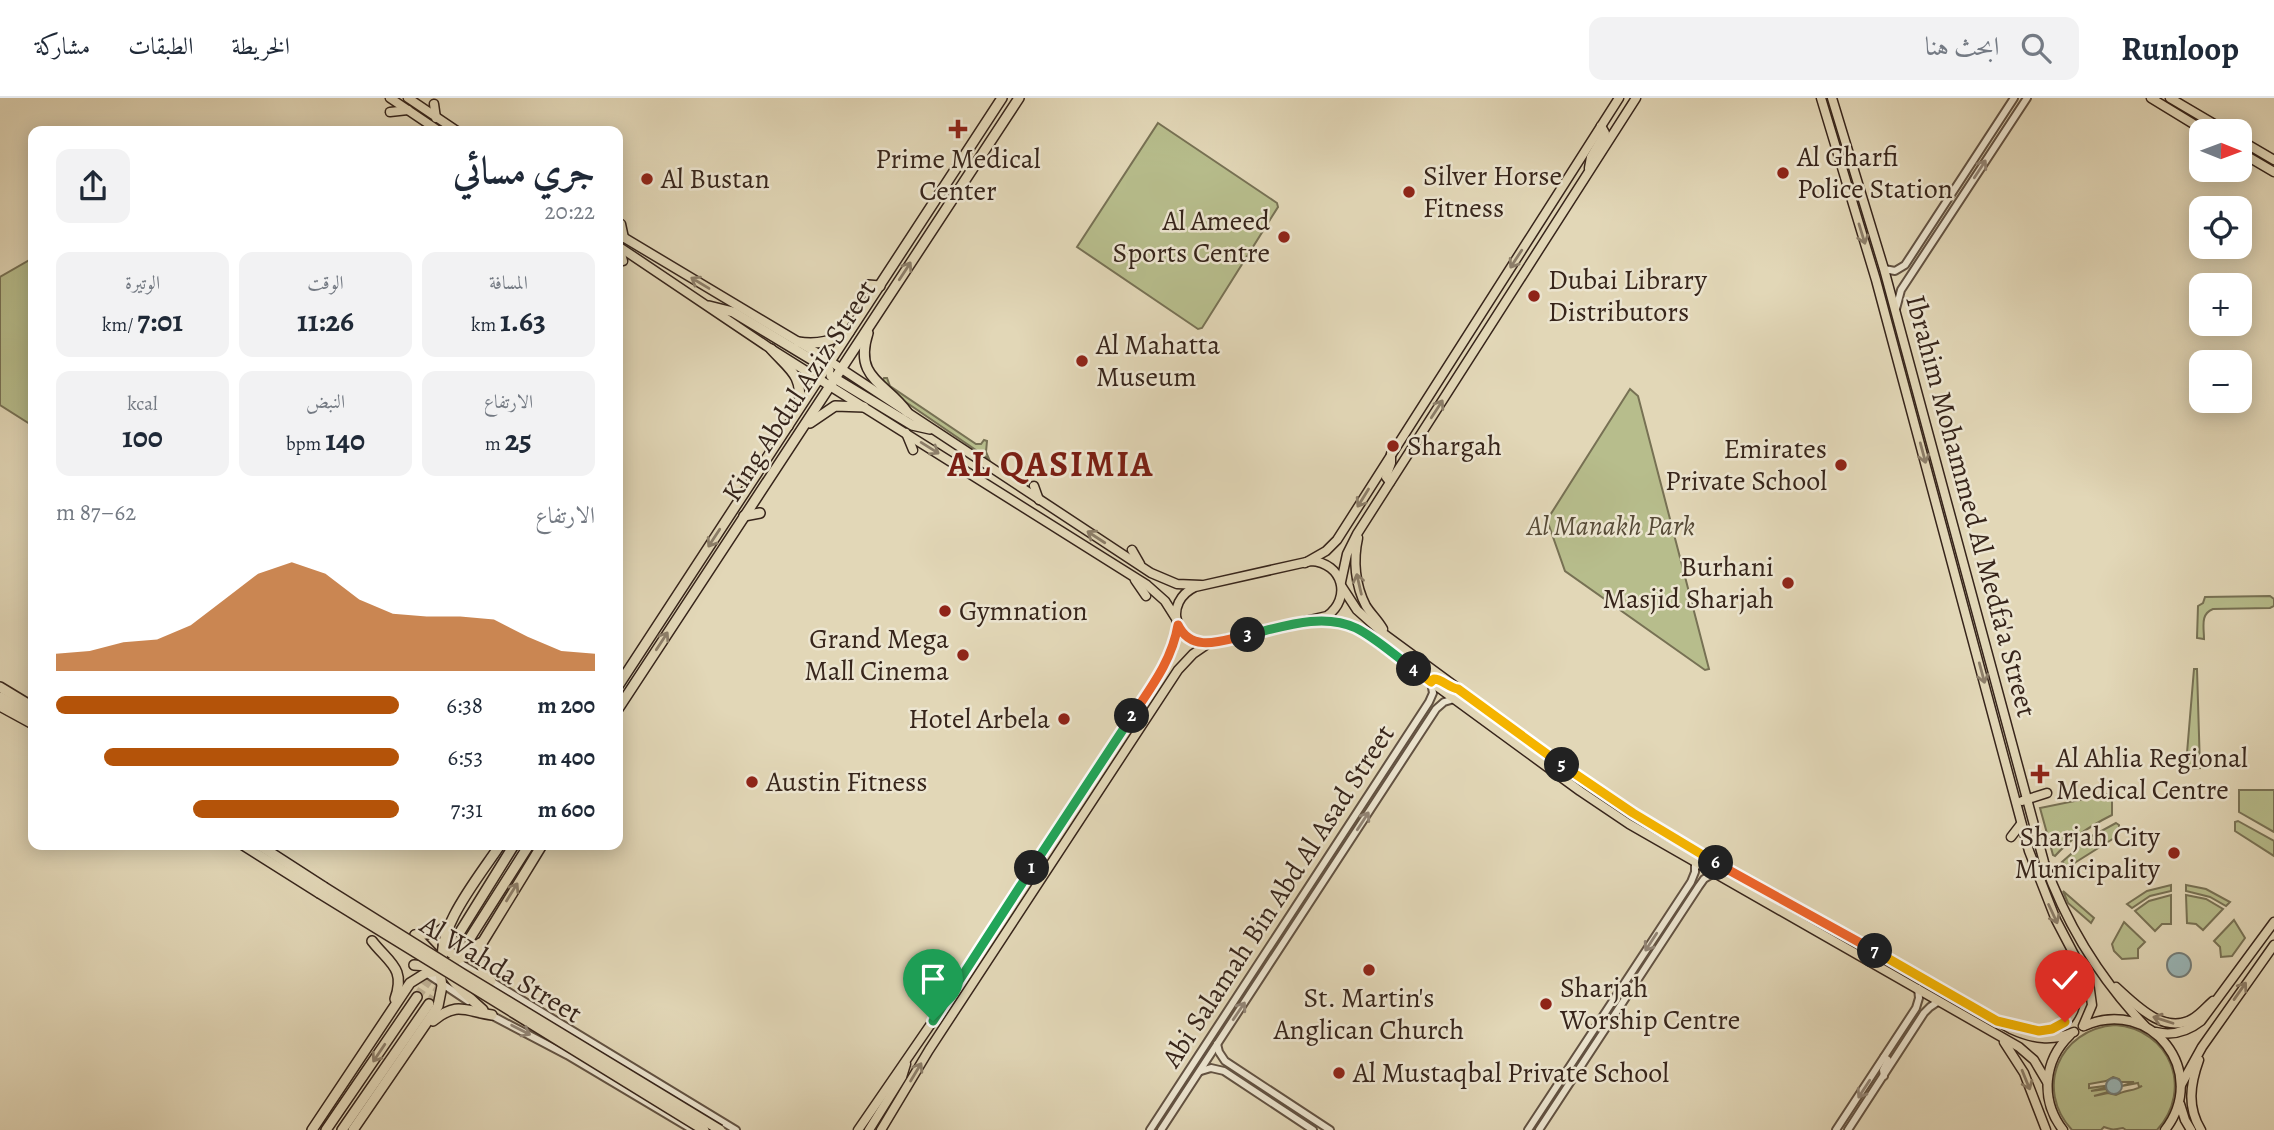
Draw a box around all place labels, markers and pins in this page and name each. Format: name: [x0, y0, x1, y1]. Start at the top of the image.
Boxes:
marker: Prime Medical Center: [948, 119, 968, 139]
place label: Al Gharfi Police Station: [1796, 138, 1953, 208]
place label: Prime Medical Center: [875, 140, 1041, 210]
place label: Silver Horse Fitness: [1423, 157, 1562, 227]
place label: Al Bustan: [660, 160, 770, 198]
marker: Al Gharfi Police Station: [1775, 165, 1791, 181]
marker: Al Bustan: [639, 171, 655, 187]
marker: Silver Horse Fitness: [1401, 184, 1417, 200]
place label: Al Ameed Sports Centre: [1113, 202, 1271, 272]
marker: Al Ameed Sports Centre: [1276, 229, 1292, 245]
place label: Dubai Library Distributors: [1548, 261, 1707, 331]
marker: Dubai Library Distributors: [1526, 288, 1542, 304]
place label: Al Mahatta Museum: [1095, 326, 1220, 396]
marker: Al Mahatta Museum: [1074, 353, 1090, 369]
place label: Shargah: [1407, 427, 1502, 465]
place label: Emirates Private School: [1665, 430, 1827, 500]
marker: Shargah: [1385, 438, 1401, 454]
marker: Emirates Private School: [1833, 457, 1849, 473]
place label: Burhani Masjid Sharjah: [1602, 548, 1774, 618]
marker: Burhani Masjid Sharjah: [1780, 575, 1796, 591]
place label: Gymnation: [959, 592, 1088, 630]
marker: Gymnation: [937, 603, 953, 619]
pin: 3: [1230, 618, 1266, 652]
place label: Grand Mega Mall Cinema: [804, 620, 949, 690]
marker: Grand Mega Mall Cinema: [955, 647, 971, 663]
pin: 4: [1396, 652, 1432, 686]
pin: 2: [1114, 698, 1150, 734]
place label: Hotel Arbela: [908, 700, 1050, 738]
marker: Hotel Arbela: [1056, 711, 1072, 727]
place label: Al Ahlia Regional Medical Centre: [2055, 739, 2248, 809]
pin: 5: [1544, 748, 1580, 782]
place label: Austin Fitness: [765, 763, 928, 801]
marker: Al Ahlia Regional Medical Centre: [2030, 764, 2050, 784]
marker: Austin Fitness: [744, 774, 760, 790]
place label: Sharjah City Municipality: [2014, 818, 2161, 888]
marker: Sharjah City Municipality: [2166, 845, 2182, 861]
pin: 6: [1698, 846, 1734, 880]
pin: 1: [1014, 850, 1050, 886]
pin: 7: [1857, 934, 1892, 968]
pin: [903, 949, 963, 1021]
pin: [2035, 950, 2095, 1022]
marker: St. Martin's Anglican Church: [1361, 962, 1377, 978]
place label: Sharjah Worship Centre: [1559, 969, 1740, 1039]
place label: St. Martin's Anglican Church: [1273, 979, 1464, 1049]
marker: Sharjah Worship Centre: [1538, 996, 1554, 1012]
place label: Al Mustaqbal Private School: [1352, 1054, 1669, 1092]
marker: Al Mustaqbal Private School: [1331, 1065, 1347, 1081]

